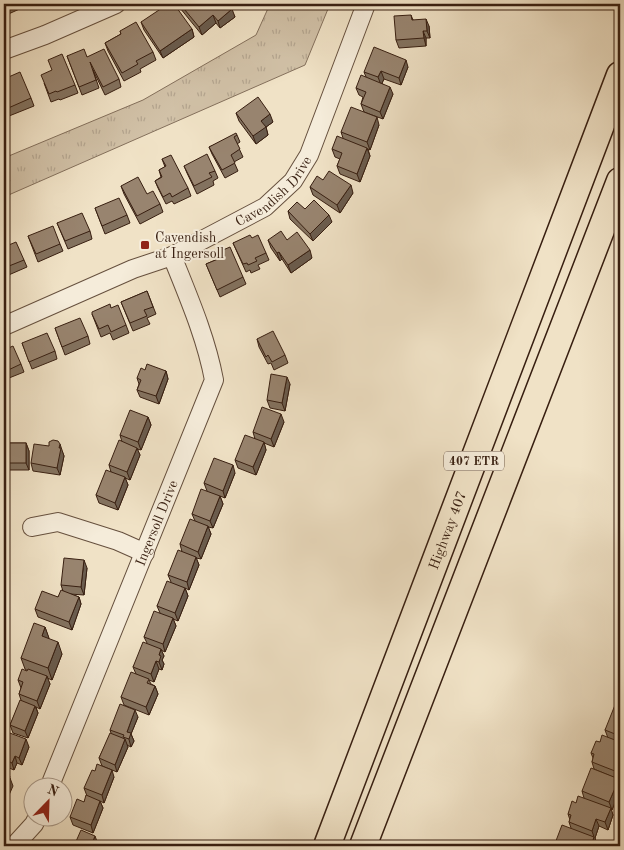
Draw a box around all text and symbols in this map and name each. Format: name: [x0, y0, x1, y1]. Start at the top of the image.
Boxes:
street label: Cavendish Drive: [233, 154, 315, 229]
place label: Cavendish at Ingersoll: [155, 231, 224, 261]
marker: Cavendish at Ingersoll: [139, 239, 151, 251]
road number: 407 ETR: [444, 452, 504, 471]
street label: Ingersoll Drive: [134, 478, 181, 568]
street label: Highway 407: [427, 489, 469, 572]
north arrow: [22, 778, 72, 828]
text: N: [45, 782, 61, 800]

